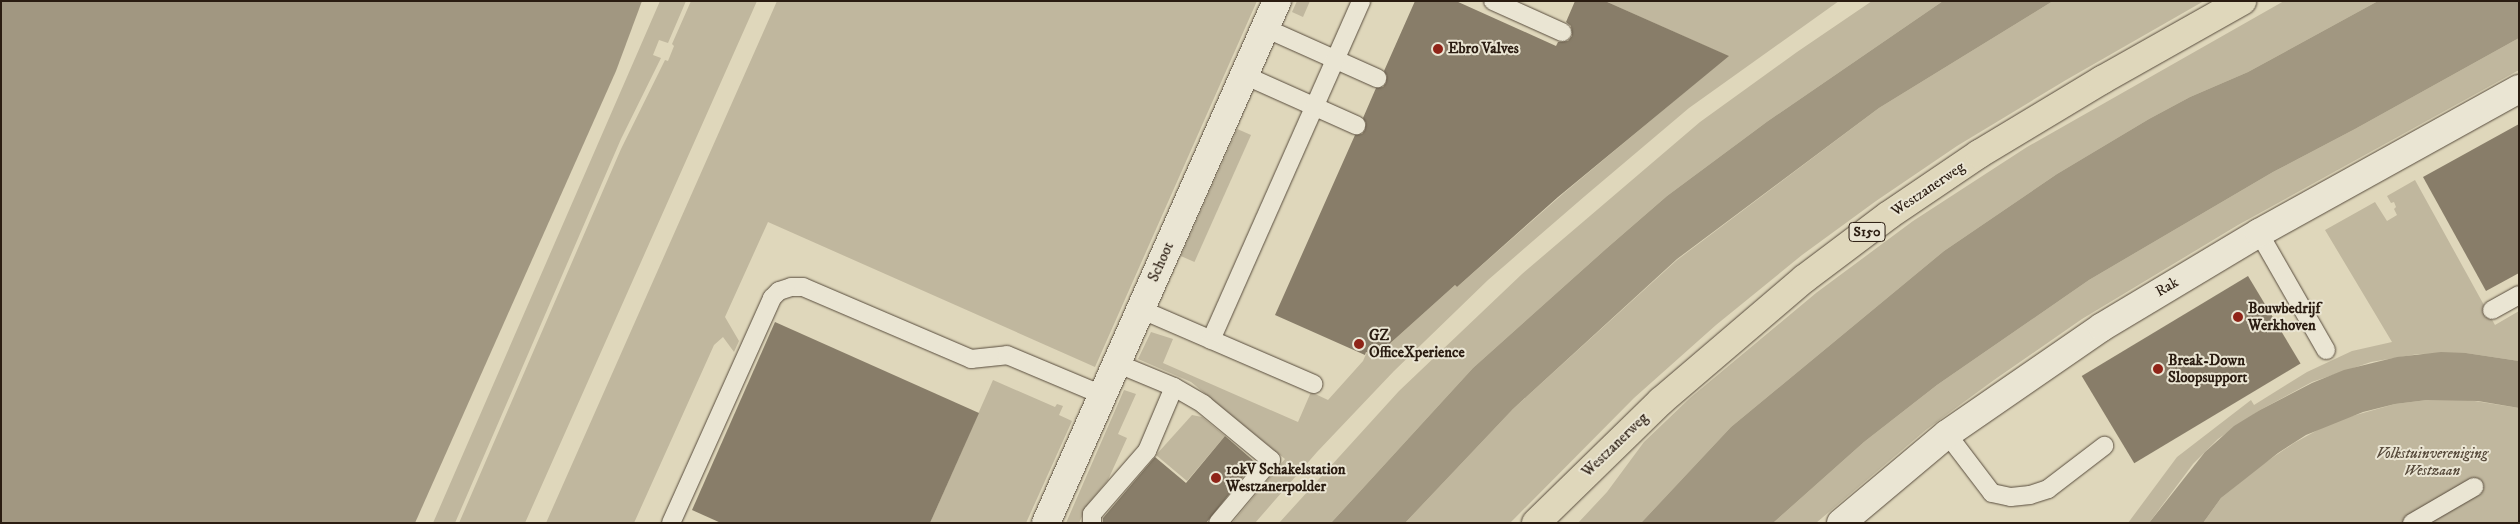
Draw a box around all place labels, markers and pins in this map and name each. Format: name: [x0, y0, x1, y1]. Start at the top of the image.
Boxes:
place label: Ebro Valves: [1448, 40, 1519, 58]
marker: Ebro Valves: [1432, 43, 1444, 55]
place label: Bouwbedrijf Werkhoven: [2248, 299, 2320, 334]
marker: Bouwbedrijf Werkhoven: [2232, 311, 2244, 323]
place label: GZ OfficeXperience: [1369, 326, 1465, 361]
marker: GZ OfficeXperience: [1353, 338, 1365, 350]
place label: Break-Down Sloopsupport: [2168, 351, 2247, 386]
marker: Break-Down Sloopsupport: [2152, 363, 2164, 375]
place label: 10kV Schakelstation Westzanerpolder: [1226, 460, 1346, 495]
marker: 10kV Schakelstation Westzanerpolder: [1210, 472, 1222, 484]

